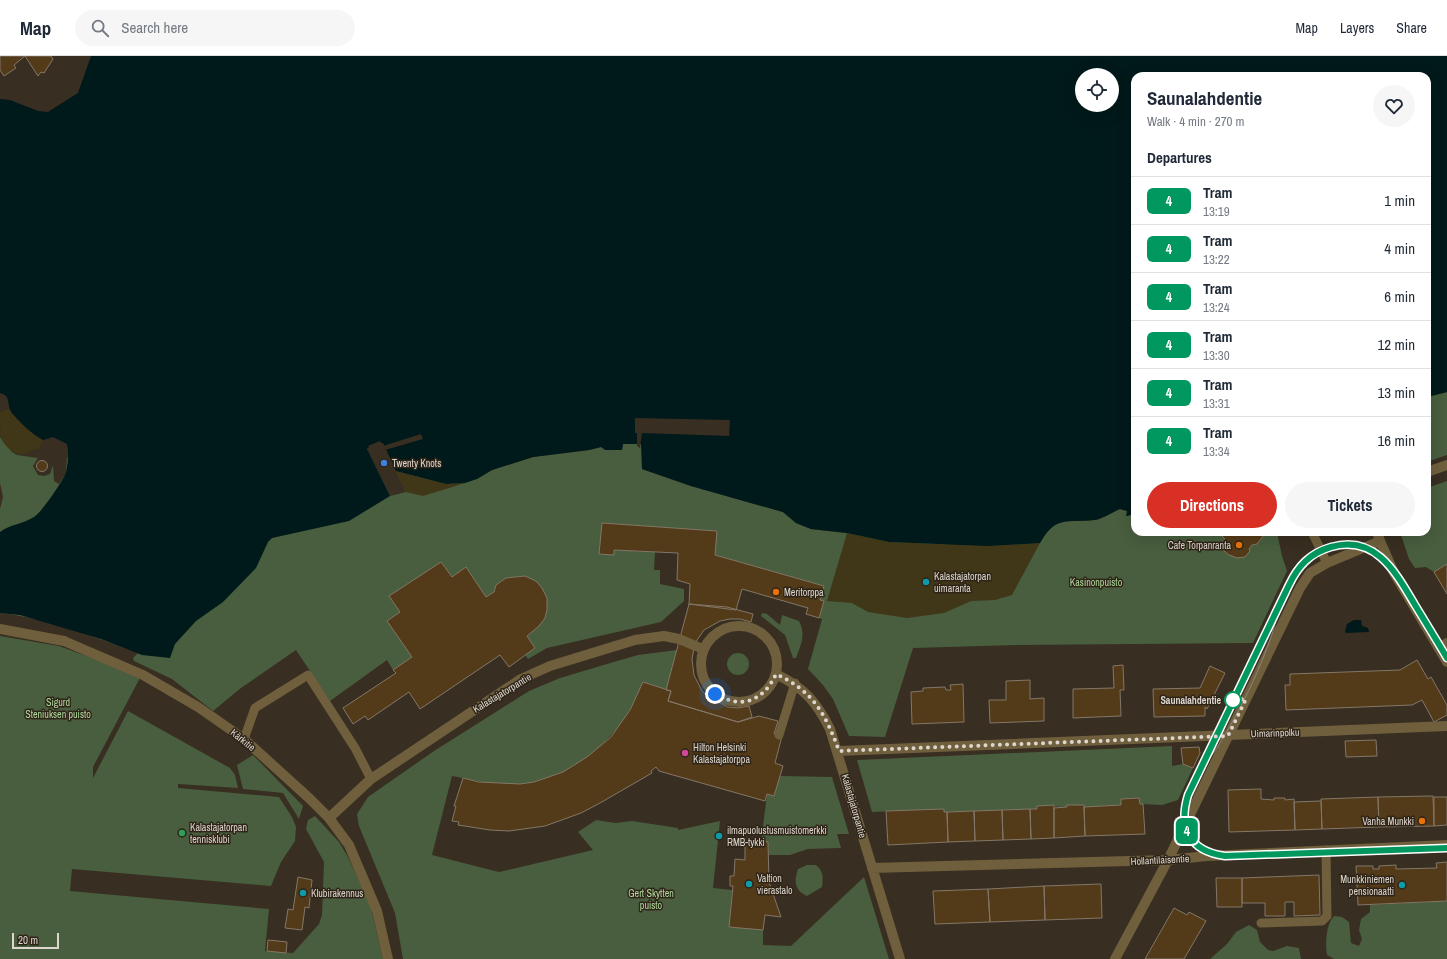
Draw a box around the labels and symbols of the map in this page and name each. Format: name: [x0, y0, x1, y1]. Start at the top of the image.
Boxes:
place label: Twenty Knots: [392, 457, 441, 470]
marker: Twenty Knots: [379, 458, 389, 468]
place label: Cafe Torpanranta: [1168, 539, 1231, 552]
marker: Cafe Torpanranta: [1234, 540, 1244, 550]
place label: Kalastajatorpan uimaranta: [934, 570, 991, 595]
park label: Kasinonpuisto: [1070, 576, 1123, 589]
marker: Kalastajatorpan uimaranta: [921, 577, 931, 587]
place label: Meritorppa: [784, 586, 824, 599]
marker: Meritorppa: [771, 587, 781, 597]
street label: Kalastajatorpantie: [470, 670, 534, 716]
your location: [705, 684, 725, 704]
marker: Saunalahdentie: [1224, 691, 1242, 709]
place label: Saunalahdentie: [1160, 694, 1221, 707]
park label: Sigurd Steniuksen puisto: [25, 696, 91, 721]
street label: Kärkitie: [228, 726, 258, 754]
street label: Uimarinpolku: [1250, 726, 1300, 740]
place label: Hilton Helsinki Kalastajatorppa: [693, 741, 750, 766]
marker: Hilton Helsinki Kalastajatorppa: [680, 748, 690, 758]
street label: Kalastajatorpantie: [839, 772, 869, 840]
place label: Vanha Munkki: [1362, 815, 1414, 828]
marker: Vanha Munkki: [1417, 816, 1427, 826]
line badge: 4: [1174, 818, 1200, 844]
place label: Kalastajatorpan tennisklubi: [190, 821, 247, 846]
place label: ilmapuolustusmuistomerkki RMB-tykki: [727, 824, 827, 849]
marker: Kalastajatorpan tennisklubi: [177, 828, 187, 838]
marker: ilmapuolustusmuistomerkki RMB-tykki: [714, 831, 724, 841]
street label: Hollantilaisentie: [1130, 852, 1190, 868]
place label: Valtion vierastalo: [757, 872, 793, 897]
place label: Munkkiniemen pensionaatti: [1340, 873, 1394, 898]
marker: Valtion vierastalo: [744, 879, 754, 889]
marker: Munkkiniemen pensionaatti: [1397, 880, 1407, 890]
place label: Klubirakennus: [311, 887, 363, 900]
park label: Gert Skytten puisto: [628, 887, 674, 912]
marker: Klubirakennus: [298, 888, 308, 898]
scale bar: [12, 931, 59, 950]

